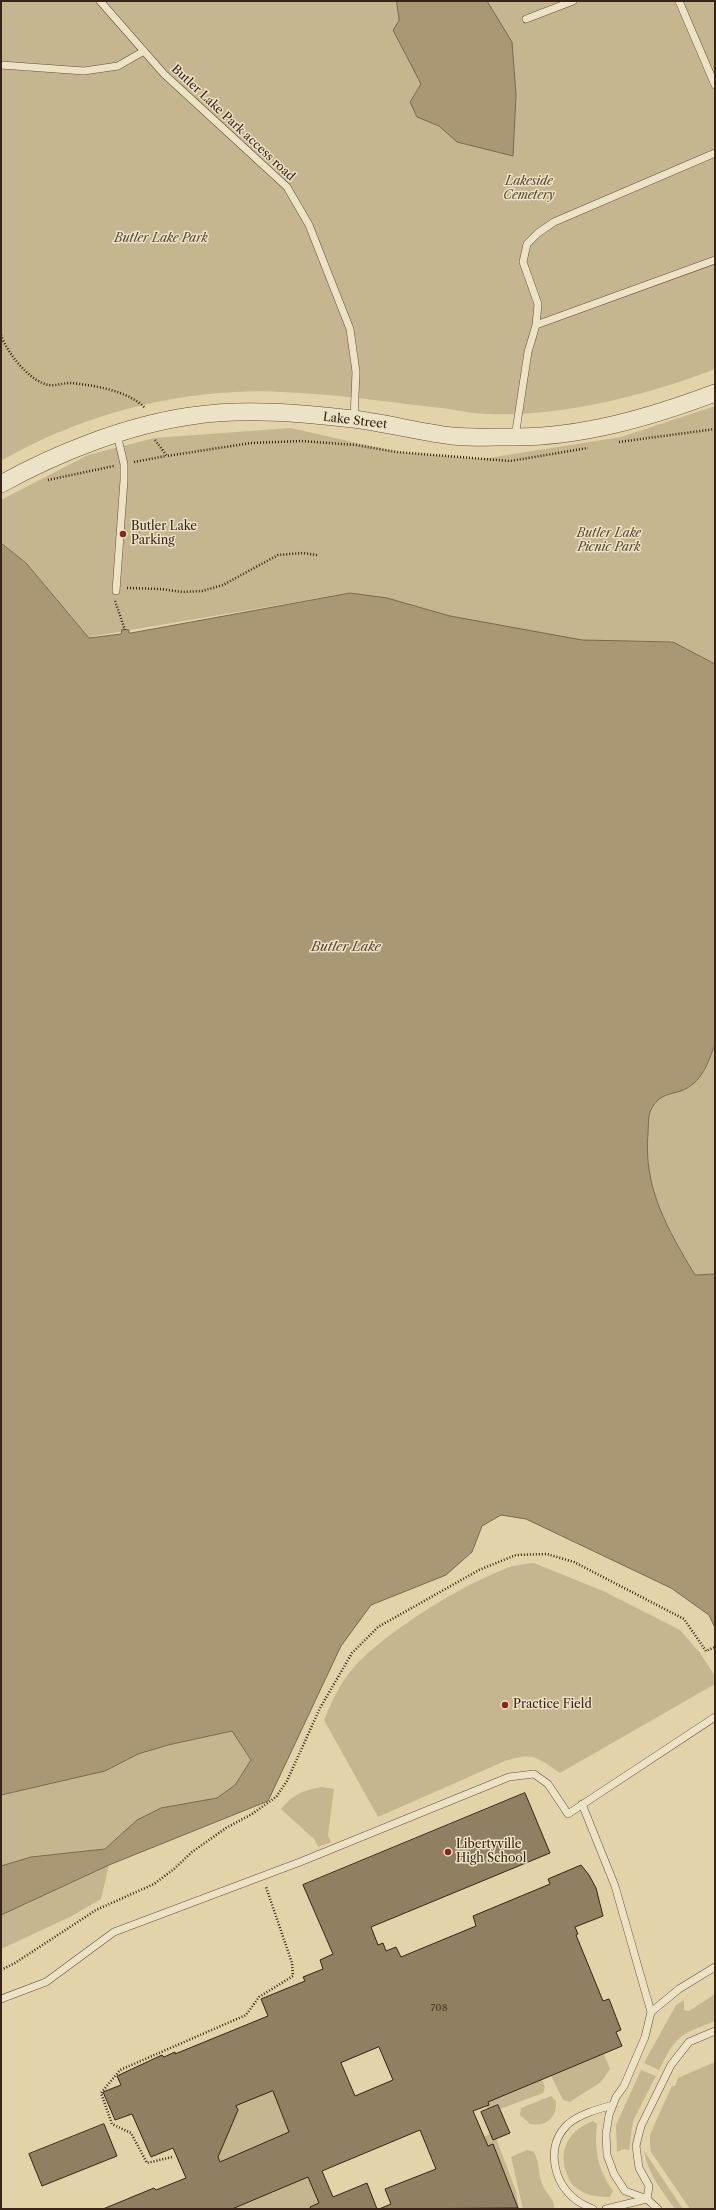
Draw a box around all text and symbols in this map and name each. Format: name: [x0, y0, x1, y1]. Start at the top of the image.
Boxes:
street label: Butler Lake Park access road: [168, 62, 298, 184]
park label: Lakeside Cemetery: [503, 175, 555, 203]
park label: Butler Lake Park: [114, 232, 208, 246]
street label: Lake Street: [322, 410, 388, 432]
place label: Butler Lake Parking: [131, 520, 197, 548]
park label: Butler Lake Picnic Park: [577, 527, 641, 555]
marker: Butler Lake Parking: [118, 529, 128, 539]
water label: Butler Lake: [311, 939, 381, 955]
place label: Practice Field: [513, 1698, 592, 1712]
marker: Practice Field: [500, 1700, 510, 1710]
place label: Libertyville High School: [456, 1838, 526, 1866]
marker: Libertyville High School: [443, 1847, 453, 1857]
house number: 708: [430, 2002, 448, 2014]

